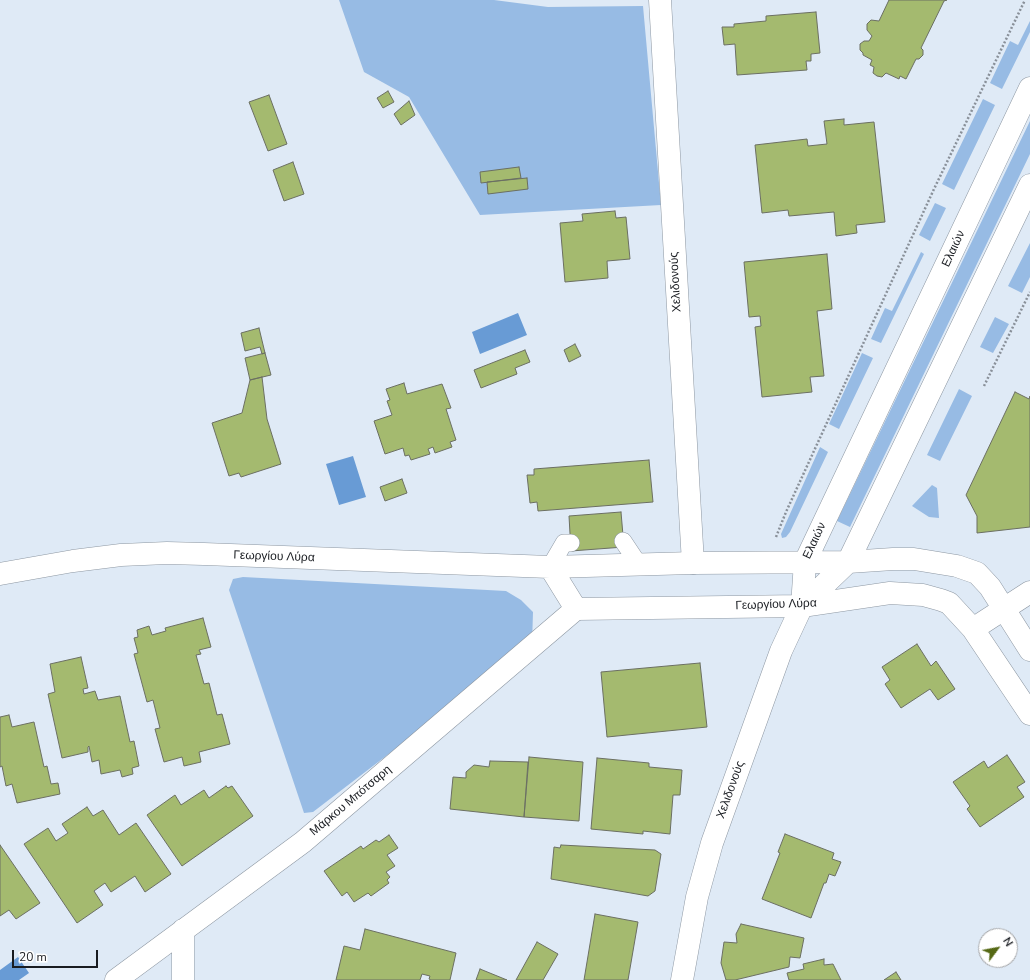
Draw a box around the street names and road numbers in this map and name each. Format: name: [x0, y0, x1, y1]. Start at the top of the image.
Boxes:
street label: Ελαιών: [939, 228, 969, 270]
street label: Χελιδονούς: [667, 251, 685, 313]
street label: Ελαιών: [800, 520, 830, 562]
street label: Γεωργίου Λύρα: [233, 548, 315, 566]
street label: Γεωργίου Λύρα: [735, 596, 817, 614]
street label: Χελιδονούς: [714, 759, 748, 821]
street label: Μάρκου Μπότσαρη: [307, 763, 395, 839]

